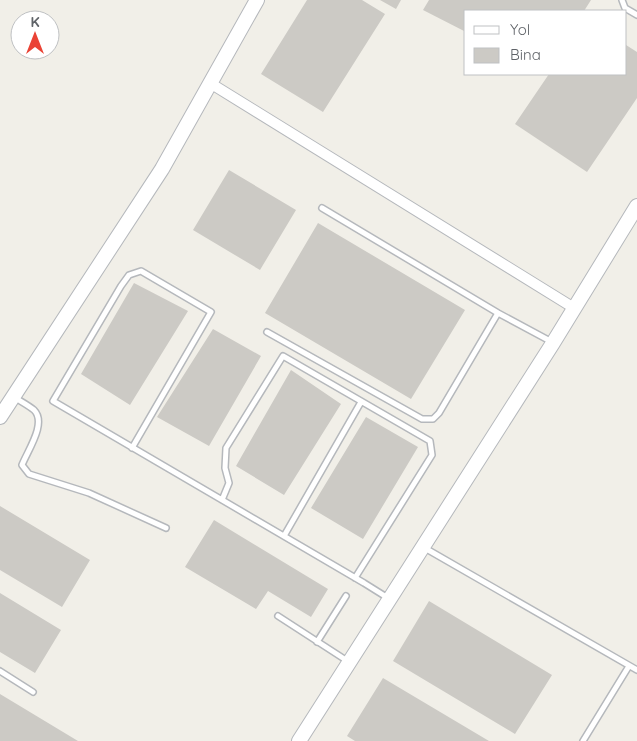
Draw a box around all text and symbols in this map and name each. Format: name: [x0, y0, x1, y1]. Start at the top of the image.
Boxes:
north arrow: [10, 10, 60, 60]
legend: [464, 10, 627, 75]
text: K: [30, 13, 40, 31]
text: Yol: [510, 20, 530, 39]
text: Bina: [510, 45, 541, 64]

